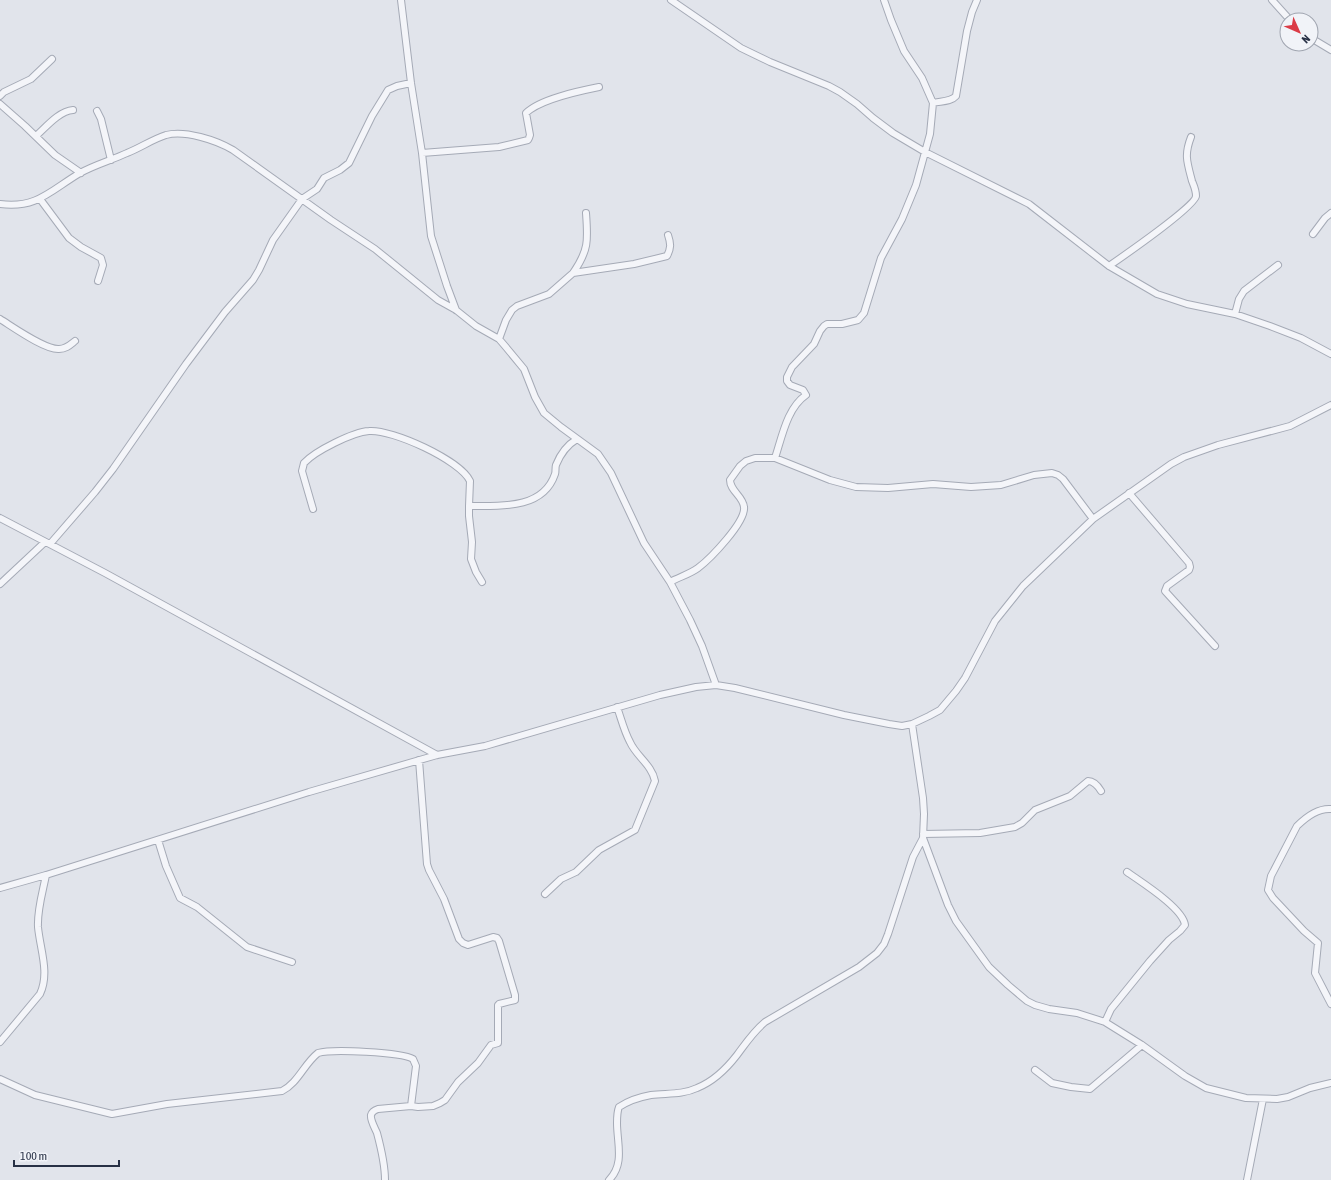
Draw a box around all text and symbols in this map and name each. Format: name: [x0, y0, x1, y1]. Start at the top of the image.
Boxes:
north arrow: [1279, 12, 1319, 52]
text: N: [1300, 33, 1313, 46]
scale bar: [14, 1142, 119, 1168]
text: 100 m: [20, 1149, 47, 1163]

